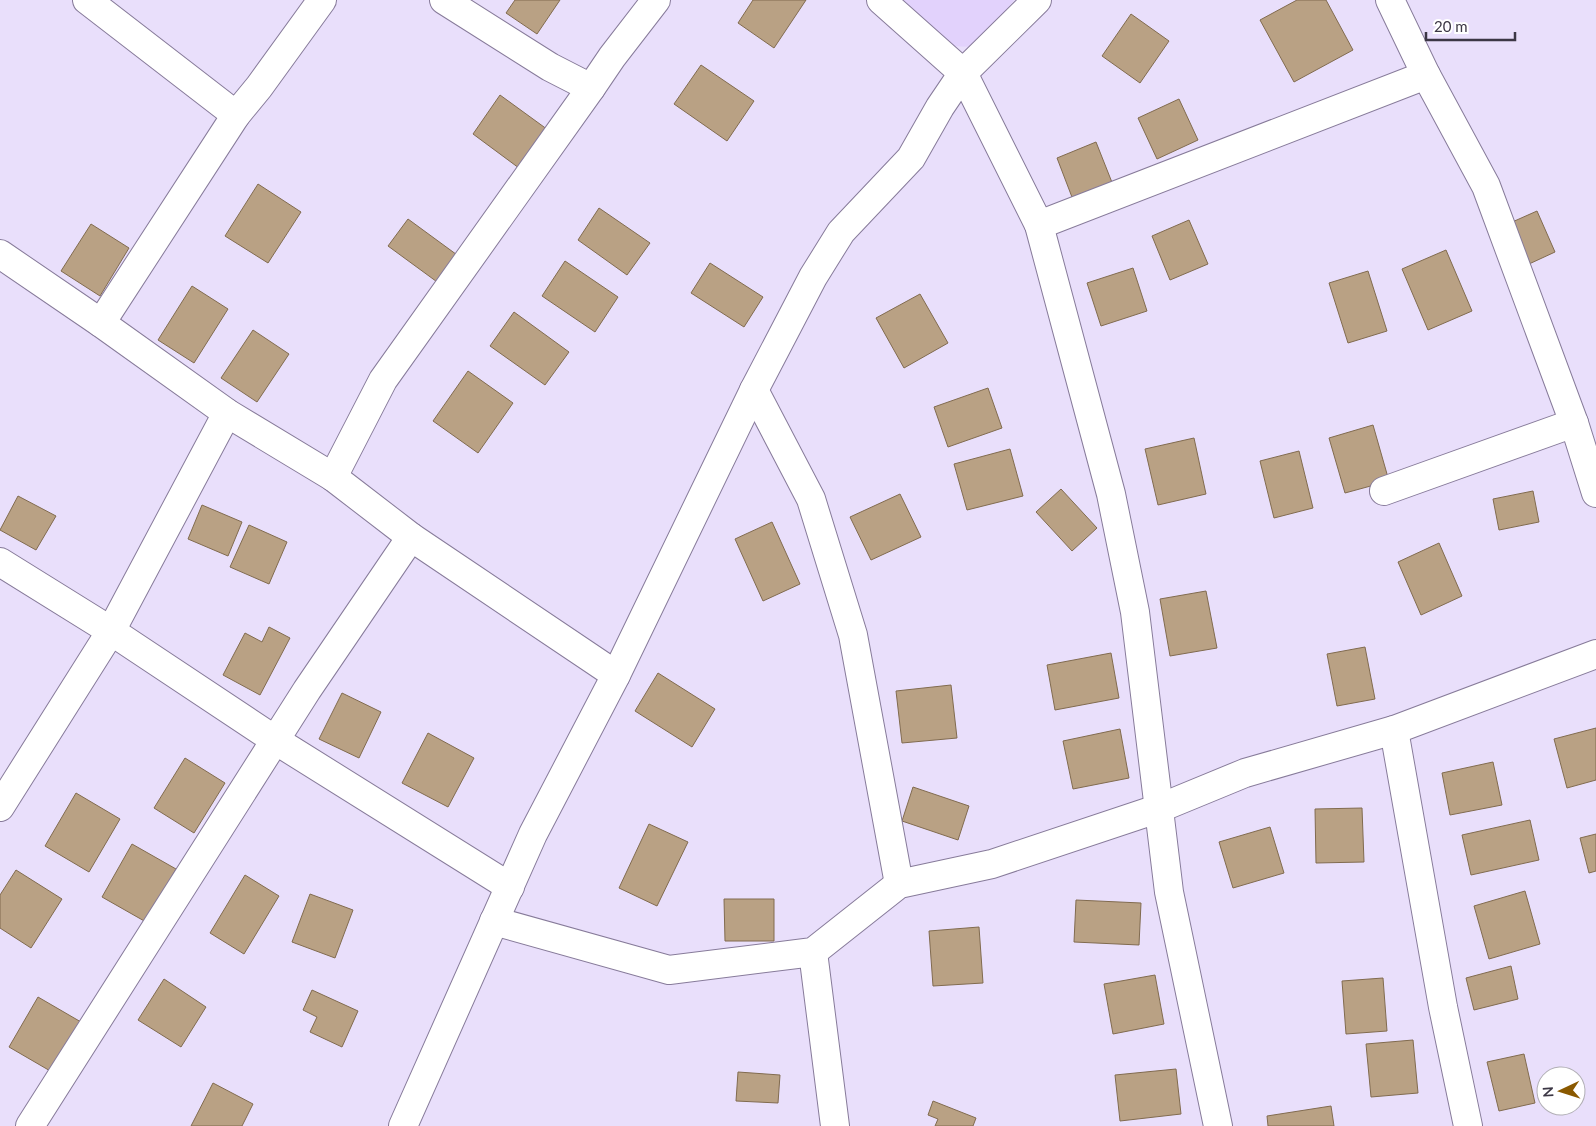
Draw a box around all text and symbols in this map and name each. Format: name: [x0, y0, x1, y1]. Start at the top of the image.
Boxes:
scale bar: [1426, 10, 1515, 42]
text: 20 m: [1434, 17, 1468, 35]
north arrow: [1536, 1066, 1586, 1116]
text: N: [1539, 1086, 1556, 1098]

